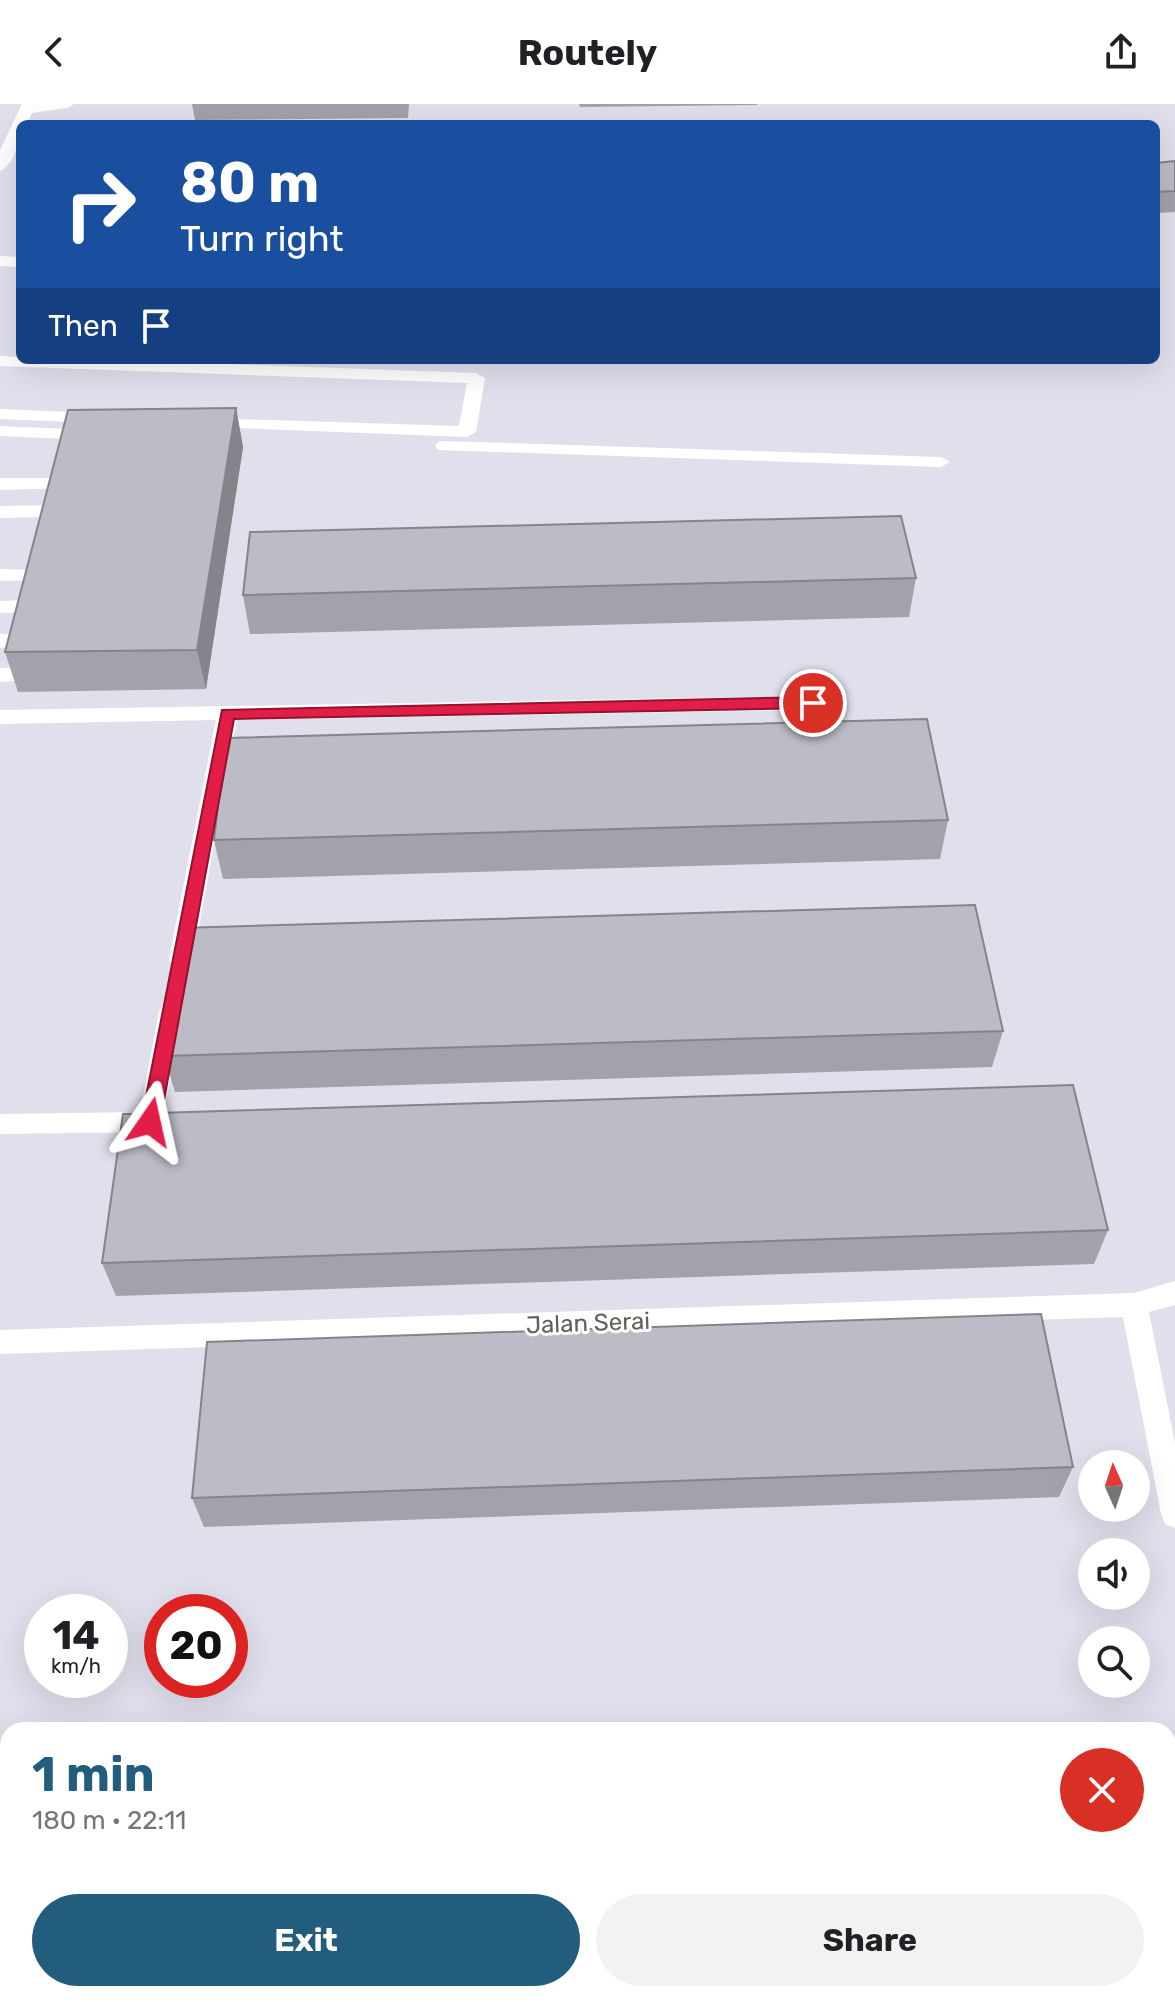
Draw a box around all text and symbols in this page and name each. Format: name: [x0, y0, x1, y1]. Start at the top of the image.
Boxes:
icon: back: [32, 30, 76, 74]
icon: share: [1099, 30, 1143, 74]
text: Routely: [518, 31, 657, 74]
text: 80 m: [180, 150, 319, 216]
icon: right: [48, 152, 152, 256]
text: Turn right: [180, 217, 344, 260]
icon: arrive: [134, 304, 178, 348]
text: Then: [48, 308, 118, 344]
pin: [779, 669, 847, 737]
icon: arrive: [791, 681, 835, 725]
position arrow: [108, 1080, 192, 1164]
street label: Jalan Serai: [525, 1307, 651, 1339]
north arrow: [1078, 1450, 1150, 1522]
map controls: [1078, 1450, 1150, 1698]
button: sound: [1078, 1538, 1150, 1610]
speed limit sign: 20: [144, 1594, 248, 1698]
text: 14: [52, 1612, 100, 1659]
button: search: [1078, 1626, 1150, 1698]
text: km/h: [51, 1654, 101, 1678]
text: 1 min: [32, 1746, 155, 1803]
button: close: [1060, 1748, 1144, 1832]
text: 180 m · 22:11: [32, 1805, 186, 1836]
button: Exit: [32, 1894, 580, 1986]
button: Share: [596, 1894, 1144, 1986]

